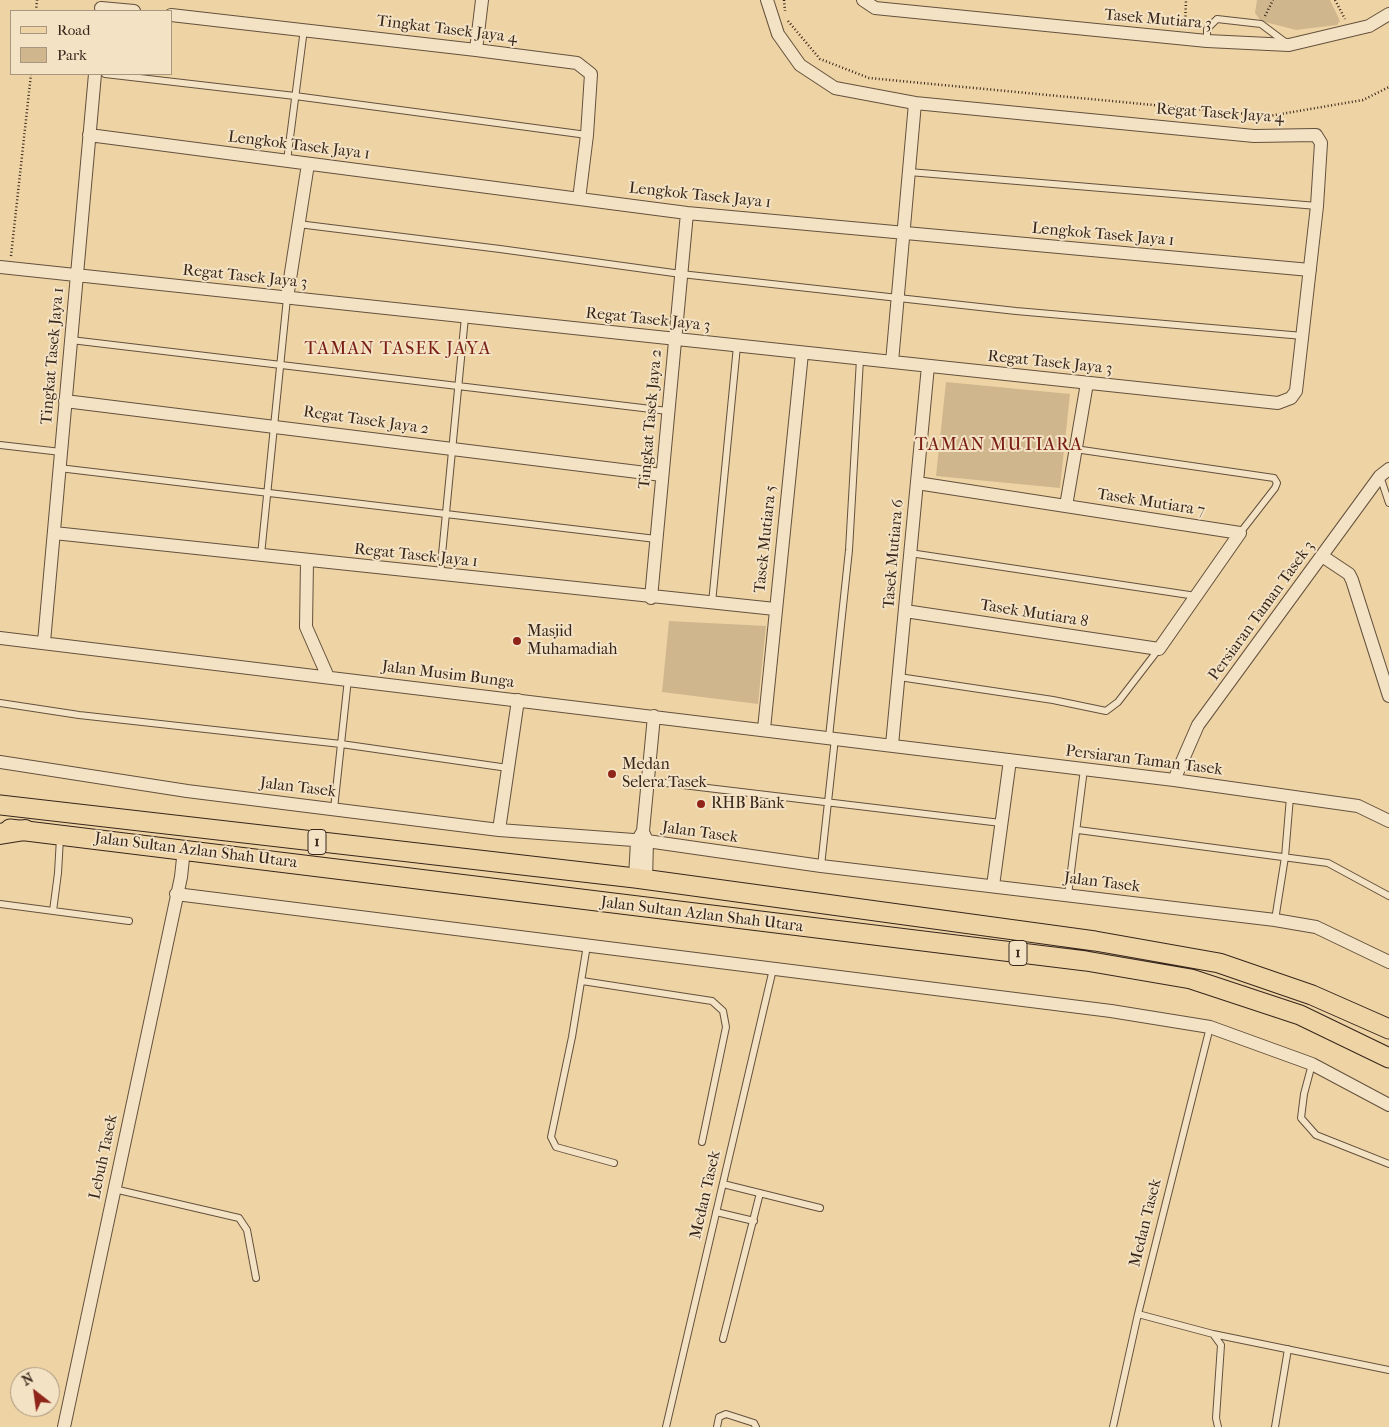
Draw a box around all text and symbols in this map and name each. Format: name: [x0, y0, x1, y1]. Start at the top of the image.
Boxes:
street label: Tasek Mutiara 3: [1103, 6, 1213, 34]
legend: [10, 10, 172, 75]
street label: Tingkat Tasek Jaya 4: [376, 12, 518, 48]
text: Road: [57, 21, 90, 39]
text: Park: [57, 46, 87, 64]
street label: Regat Tasek Jaya 4: [1155, 100, 1285, 128]
street label: Lengkok Tasek Jaya 1: [227, 128, 371, 164]
street label: Lengkok Tasek Jaya 1: [628, 179, 772, 213]
street label: Lengkok Tasek Jaya 1: [1031, 219, 1175, 251]
street label: Regat Tasek Jaya 3: [182, 261, 308, 293]
street label: Tingkat Tasek Jaya 1: [37, 287, 69, 425]
street label: Regat Tasek Jaya 3: [585, 304, 711, 336]
district label: TAMAN TASEK JAYA: [303, 339, 493, 361]
street label: Regat Tasek Jaya 3: [987, 347, 1113, 379]
street label: Tingkat Tasek Jaya 2: [635, 348, 667, 490]
street label: Regat Tasek Jaya 2: [302, 403, 430, 439]
district label: TAMAN MUTIARA: [913, 435, 1085, 457]
street label: Tasek Mutiara 5: [751, 484, 781, 594]
street label: Tasek Mutiara 7: [1096, 485, 1206, 521]
street label: Tasek Mutiara 6: [880, 498, 908, 610]
street label: Persiaran Taman Tasek 3: [1205, 537, 1319, 685]
street label: Regat Tasek Jaya 1: [353, 540, 479, 572]
street label: Tasek Mutiara 8: [979, 596, 1089, 632]
place label: Masjid Muhamadiah: [527, 622, 617, 660]
marker: Masjid Muhamadiah: [511, 635, 523, 647]
street label: Jalan Musim Bunga: [381, 657, 515, 693]
street label: Persiaran Taman Tasek: [1064, 742, 1224, 780]
place label: Medan Selera Tasek: [622, 755, 707, 793]
marker: Medan Selera Tasek: [606, 768, 618, 780]
street label: Jalan Tasek: [259, 774, 337, 802]
place label: RHB Bank: [711, 794, 784, 814]
marker: RHB Bank: [695, 798, 707, 810]
street label: Jalan Tasek: [661, 818, 739, 848]
street label: Jalan Sultan Azlan Shah Utara: [94, 829, 298, 873]
road number: 1: [308, 830, 326, 854]
street label: Jalan Tasek: [1063, 869, 1141, 897]
street label: Jalan Sultan Azlan Shah Utara: [600, 893, 804, 937]
road number: 1: [1009, 940, 1027, 966]
street label: Lebuh Tasek: [86, 1113, 122, 1201]
street label: Medan Tasek: [687, 1149, 725, 1241]
street label: Medan Tasek: [1126, 1177, 1166, 1269]
north arrow: [10, 1367, 60, 1417]
text: N: [19, 1369, 37, 1389]

